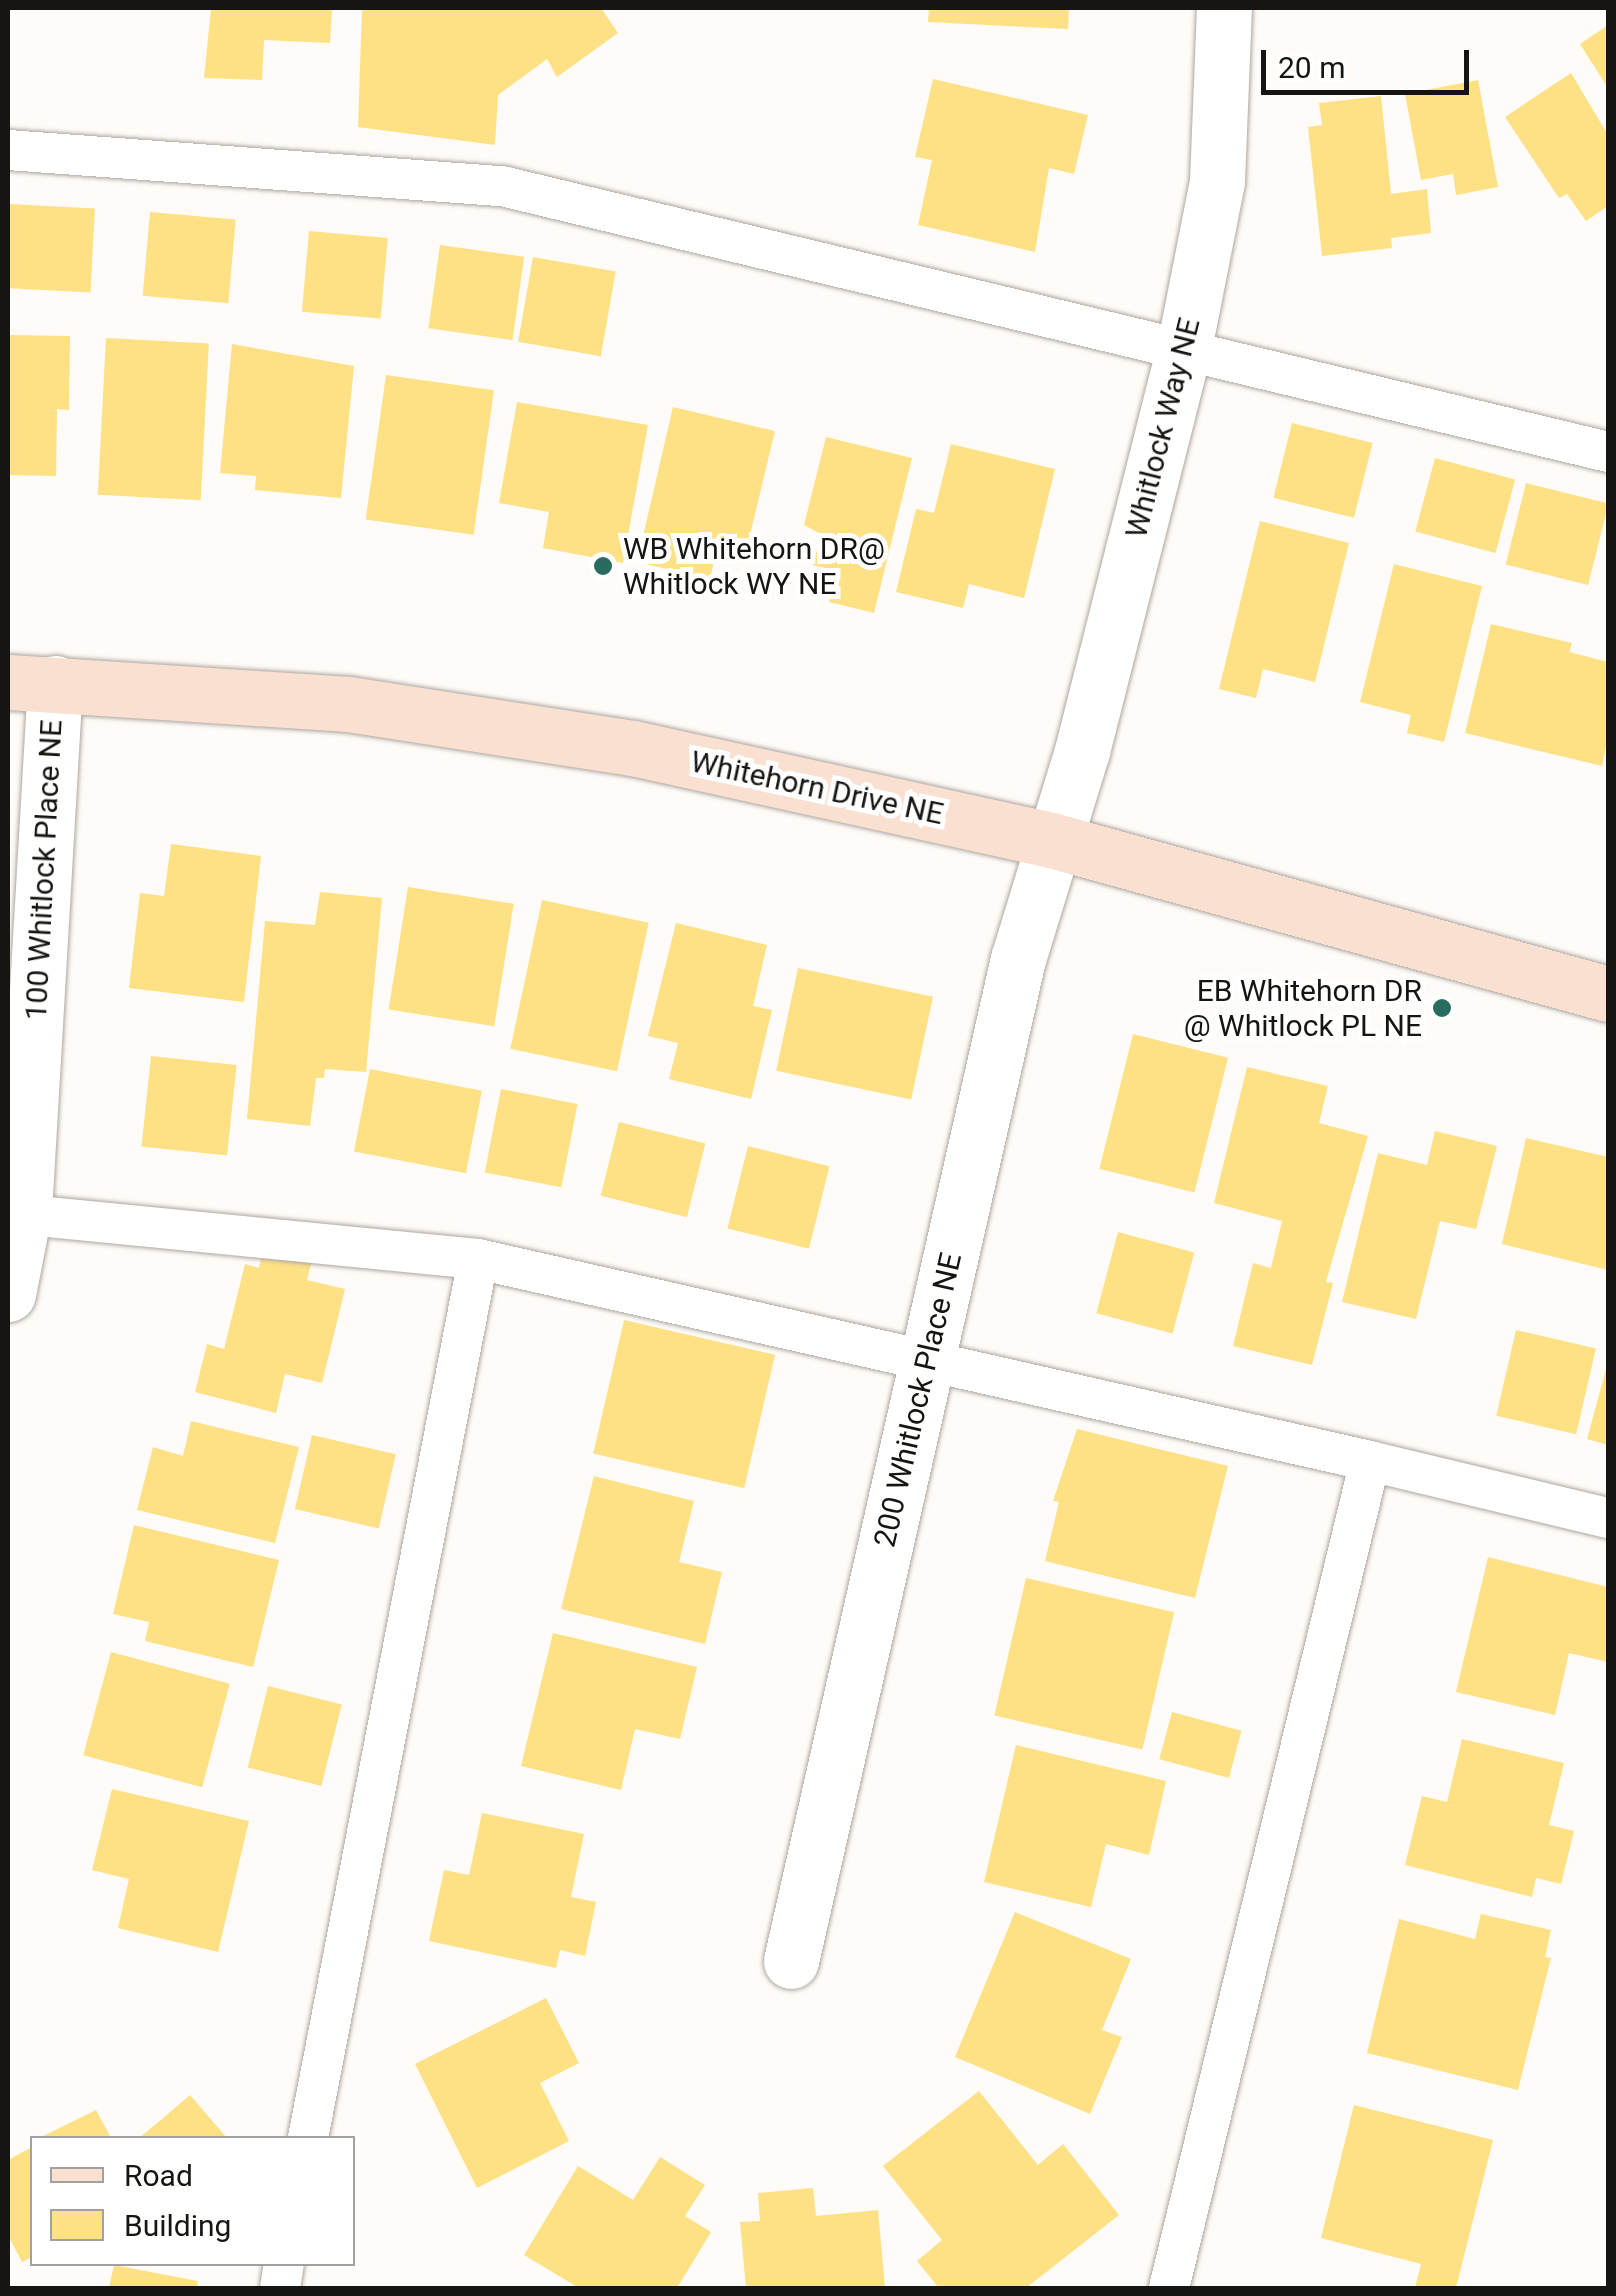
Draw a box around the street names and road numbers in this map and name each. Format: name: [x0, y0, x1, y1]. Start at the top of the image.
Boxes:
street label: Whitlock Way NE: [1118, 314, 1208, 542]
street label: 100 Whitlock Place NE: [18, 719, 70, 1021]
street label: Whitehorn Drive NE: [687, 744, 947, 832]
street label: 200 Whitlock Place NE: [867, 1249, 969, 1551]

